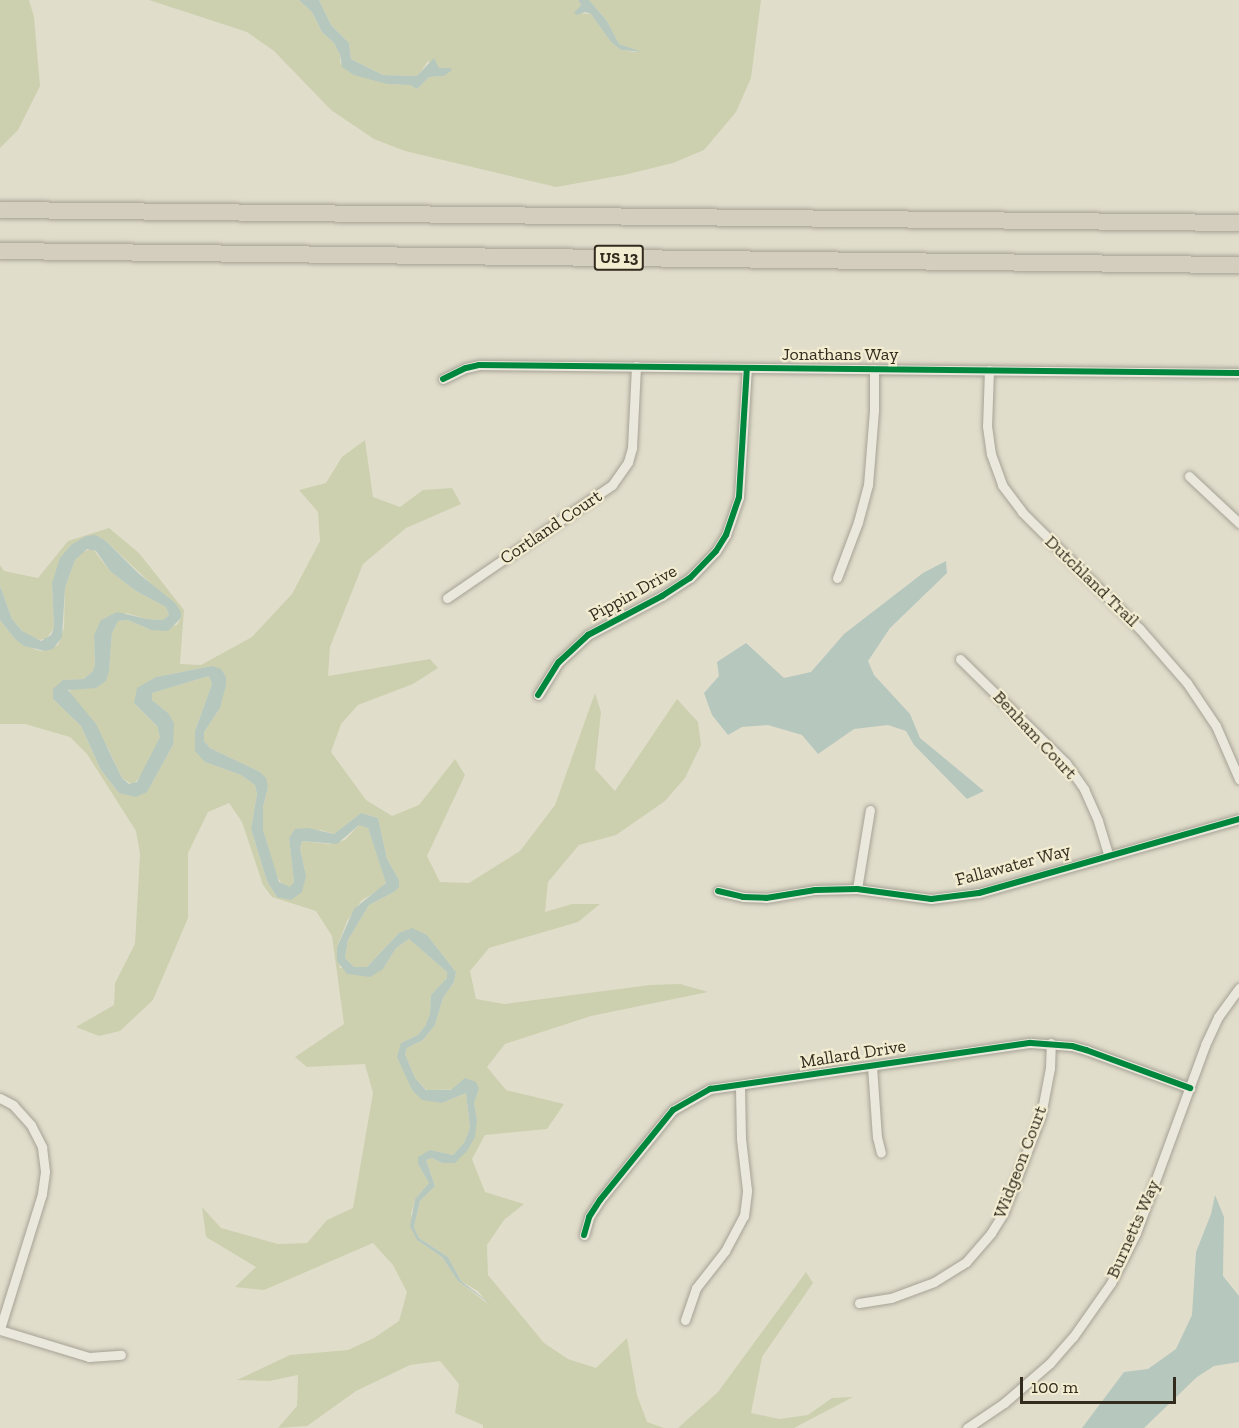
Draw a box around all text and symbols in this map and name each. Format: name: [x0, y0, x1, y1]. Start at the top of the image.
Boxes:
road number: US 13: [594, 245, 644, 271]
street label: Jonathans Way: [781, 343, 899, 365]
street label: Cortland Court: [496, 485, 606, 569]
street label: Dutchland Trail: [1040, 531, 1144, 631]
street label: Pippin Drive: [585, 560, 681, 626]
street label: Benham Court: [988, 686, 1082, 784]
street label: Fallawater Way: [953, 839, 1073, 891]
street label: Mallard Drive: [799, 1035, 907, 1073]
street label: Widgeon Court: [989, 1103, 1051, 1221]
street label: Burnetts Way: [1102, 1176, 1164, 1282]
scale bar: [1023, 1365, 1179, 1403]
text: 100 m: [1031, 1376, 1078, 1398]

